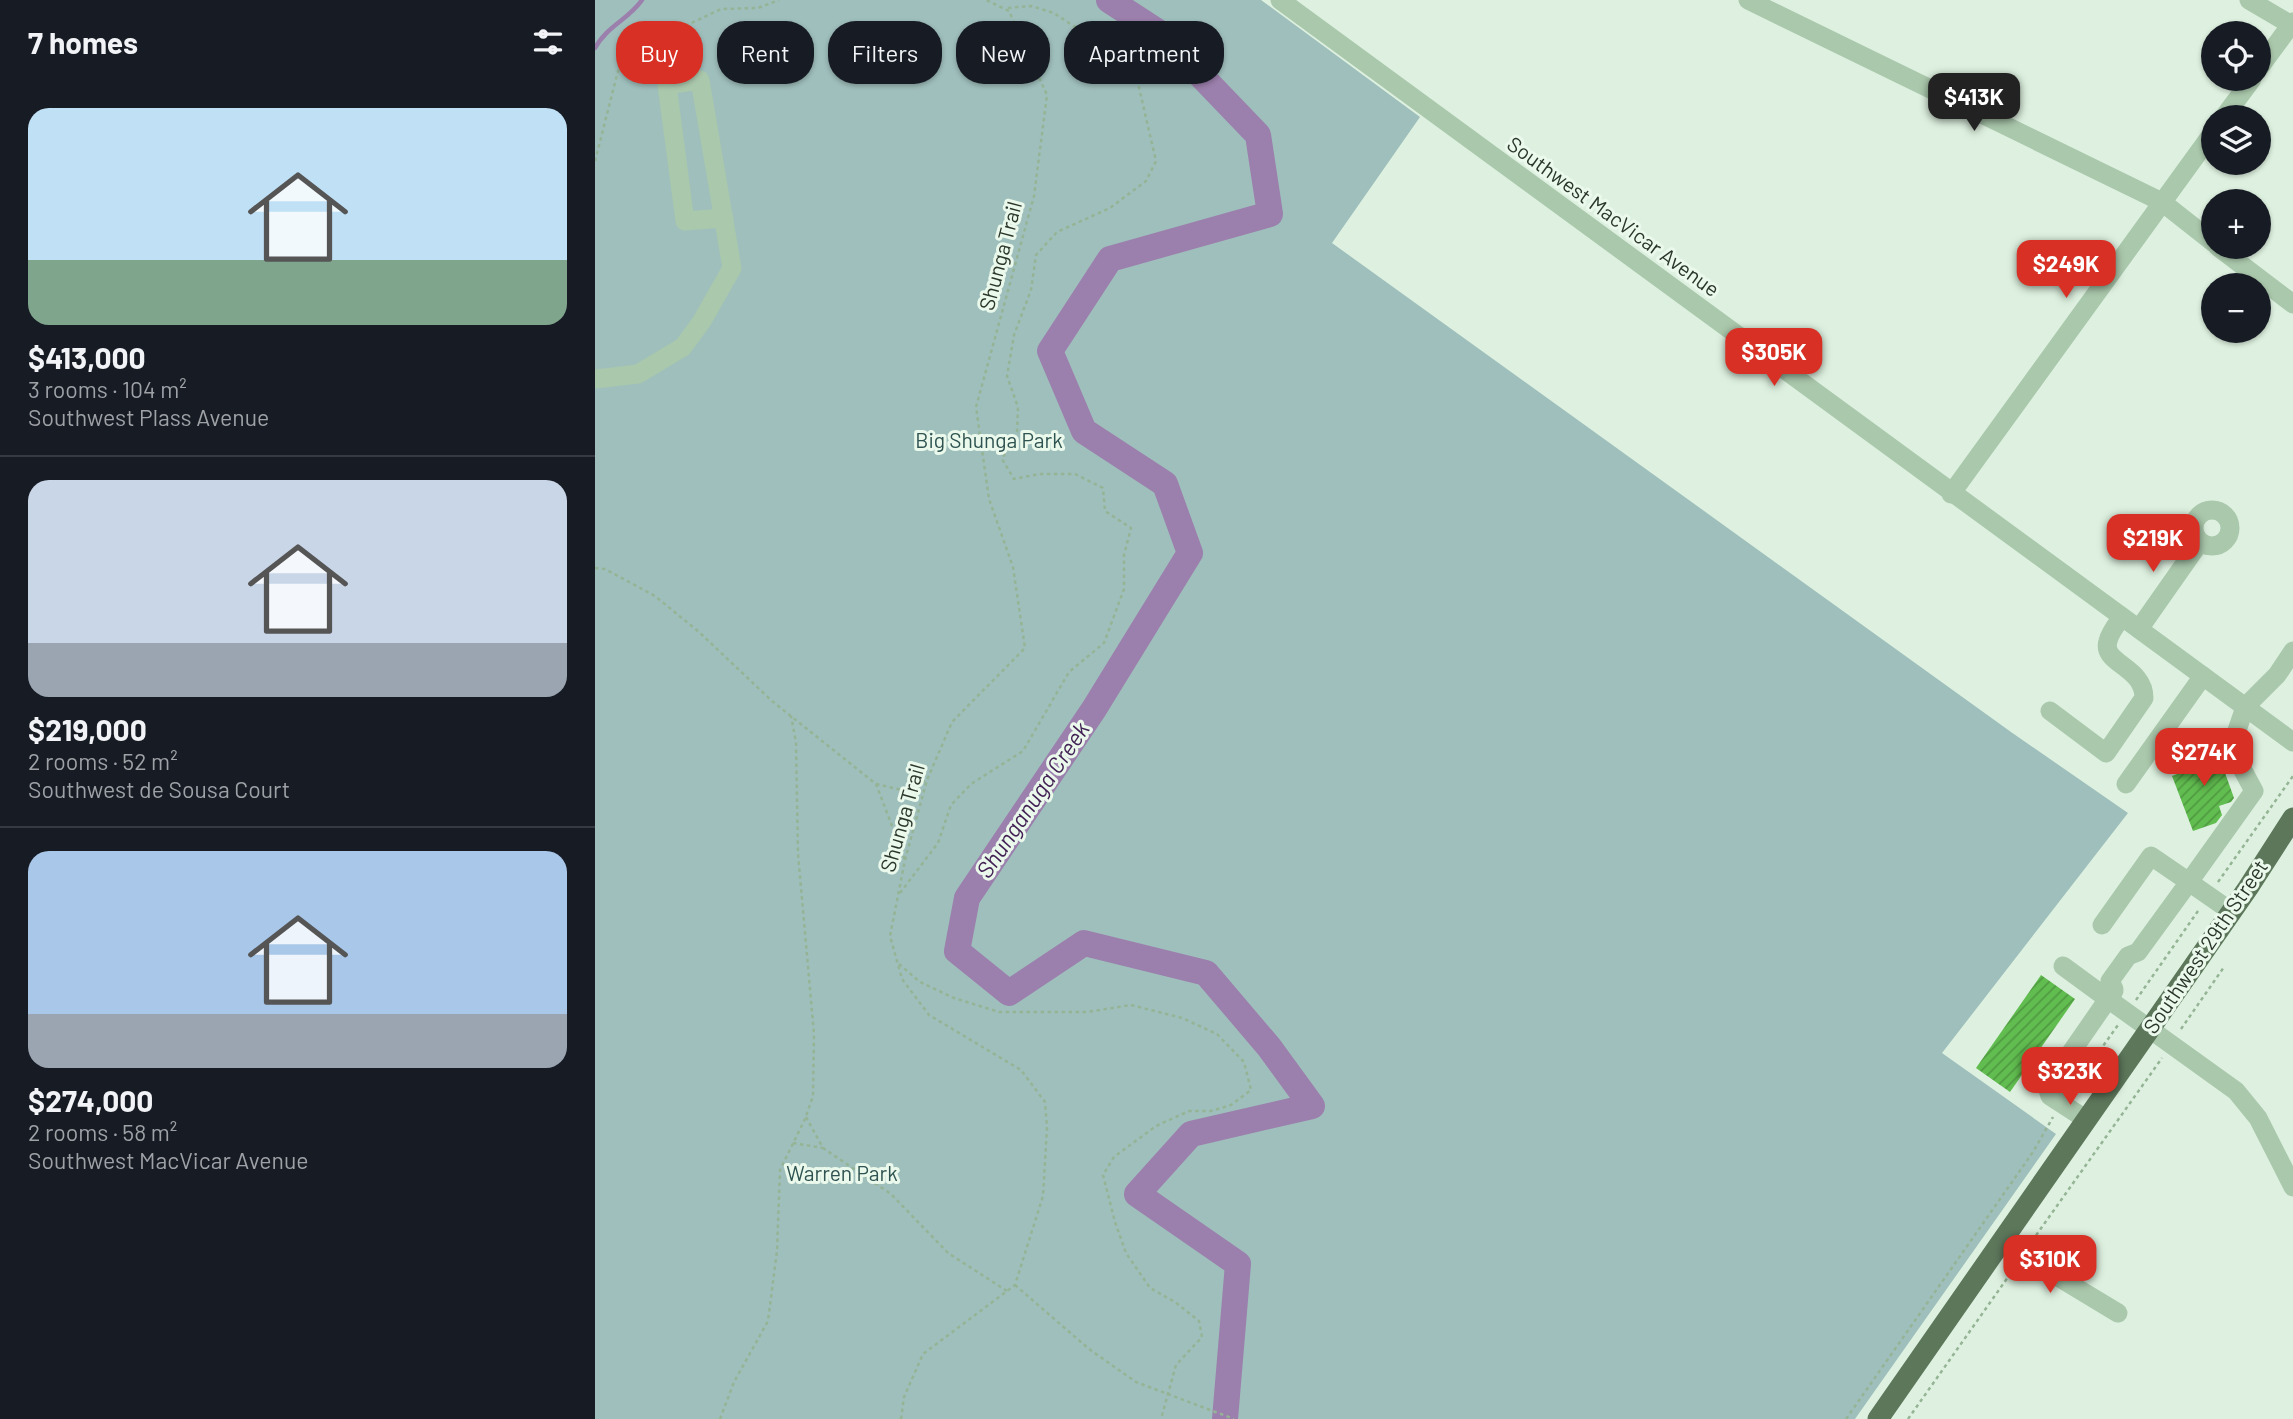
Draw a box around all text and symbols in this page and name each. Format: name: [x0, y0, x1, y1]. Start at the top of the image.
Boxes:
chip: Buy: [616, 21, 703, 84]
chip: Rent: [717, 21, 814, 84]
chip: Filters: [828, 21, 942, 84]
chip: New: [956, 21, 1050, 84]
chip: Apartment: [1064, 21, 1224, 84]
map controls: [2201, 21, 2271, 343]
button: locate: [2201, 21, 2271, 91]
icon: filters: [529, 23, 567, 61]
text: 7 homes: [28, 24, 138, 60]
pin: $413K: [1925, 74, 2023, 133]
text: $413K: [1944, 82, 2004, 110]
button: layers: [2201, 105, 2271, 175]
street label: Southwest MacVicar Avenue: [1503, 130, 1725, 301]
icon: home: [235, 154, 361, 280]
button: +: [2201, 189, 2271, 259]
street label: Shunga Trail: [973, 198, 1026, 313]
pin: $249K: [2017, 240, 2115, 300]
text: $249K: [2033, 249, 2099, 277]
button: −: [2201, 273, 2271, 343]
pin: $305K: [1725, 328, 1823, 388]
text: $305K: [1741, 337, 1807, 365]
text: $413,000: [28, 339, 146, 375]
text: 3 rooms · 104 m²: [28, 375, 187, 403]
text: Southwest Plass Avenue: [28, 403, 269, 431]
park label: Big Shunga Park: [915, 427, 1063, 452]
pin: $219K: [2104, 514, 2202, 574]
text: $219K: [2123, 523, 2183, 551]
icon: home: [235, 526, 361, 652]
text: $219,000: [28, 711, 147, 747]
water label: Shunganuga Creek: [970, 716, 1095, 883]
pin: $274K: [2155, 728, 2253, 788]
text: $274K: [2171, 737, 2237, 765]
text: 2 rooms · 52 m²: [28, 747, 178, 775]
street label: Shunga Trail: [874, 760, 929, 875]
text: Southwest de Sousa Court: [28, 775, 290, 803]
street label: Southwest 29th Street: [2137, 855, 2272, 1038]
icon: home: [235, 897, 361, 1023]
pin: $323K: [2021, 1048, 2119, 1107]
text: $323K: [2038, 1056, 2102, 1084]
text: $274,000: [28, 1082, 153, 1118]
text: 2 rooms · 58 m²: [28, 1118, 177, 1146]
text: Southwest MacVicar Avenue: [28, 1146, 308, 1174]
park label: Warren Park: [786, 1160, 898, 1185]
pin: $310K: [2001, 1236, 2099, 1295]
text: $310K: [2019, 1244, 2081, 1272]

